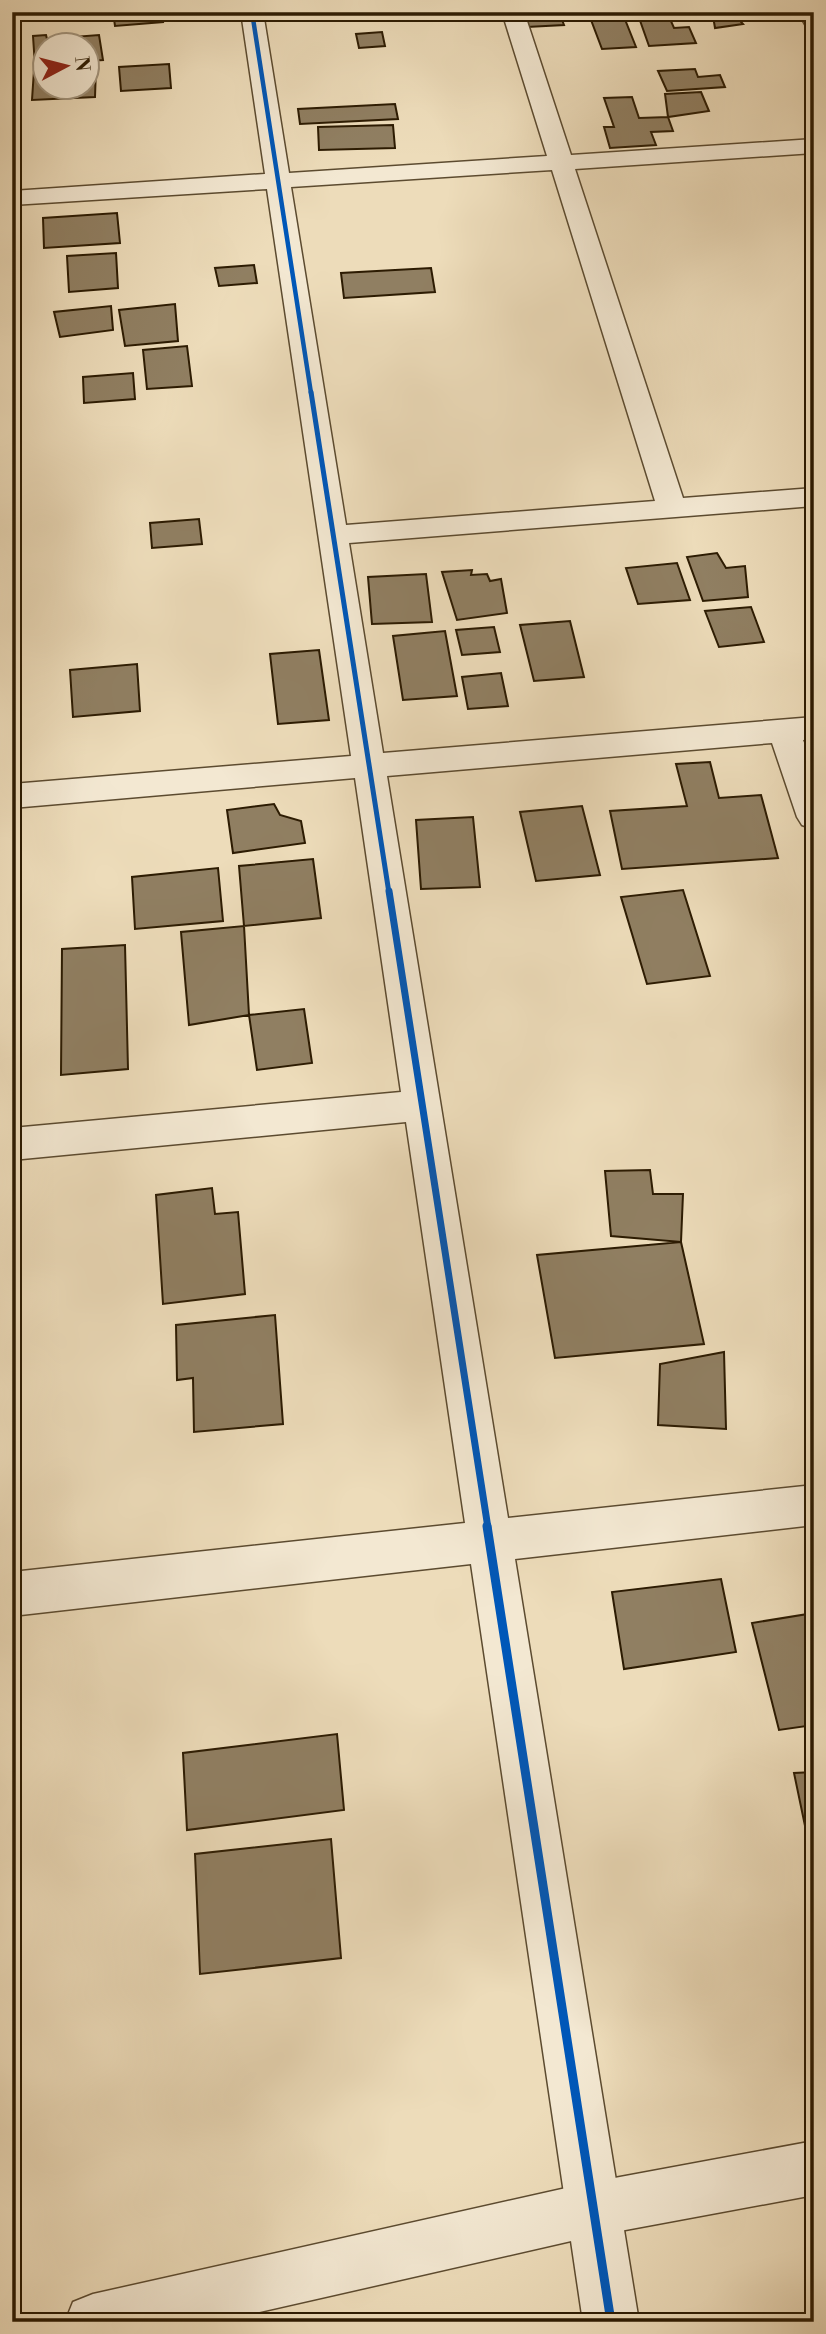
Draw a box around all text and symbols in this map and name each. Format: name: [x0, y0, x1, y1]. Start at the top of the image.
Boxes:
north arrow: [32, 32, 102, 102]
text: N: [69, 55, 95, 73]

